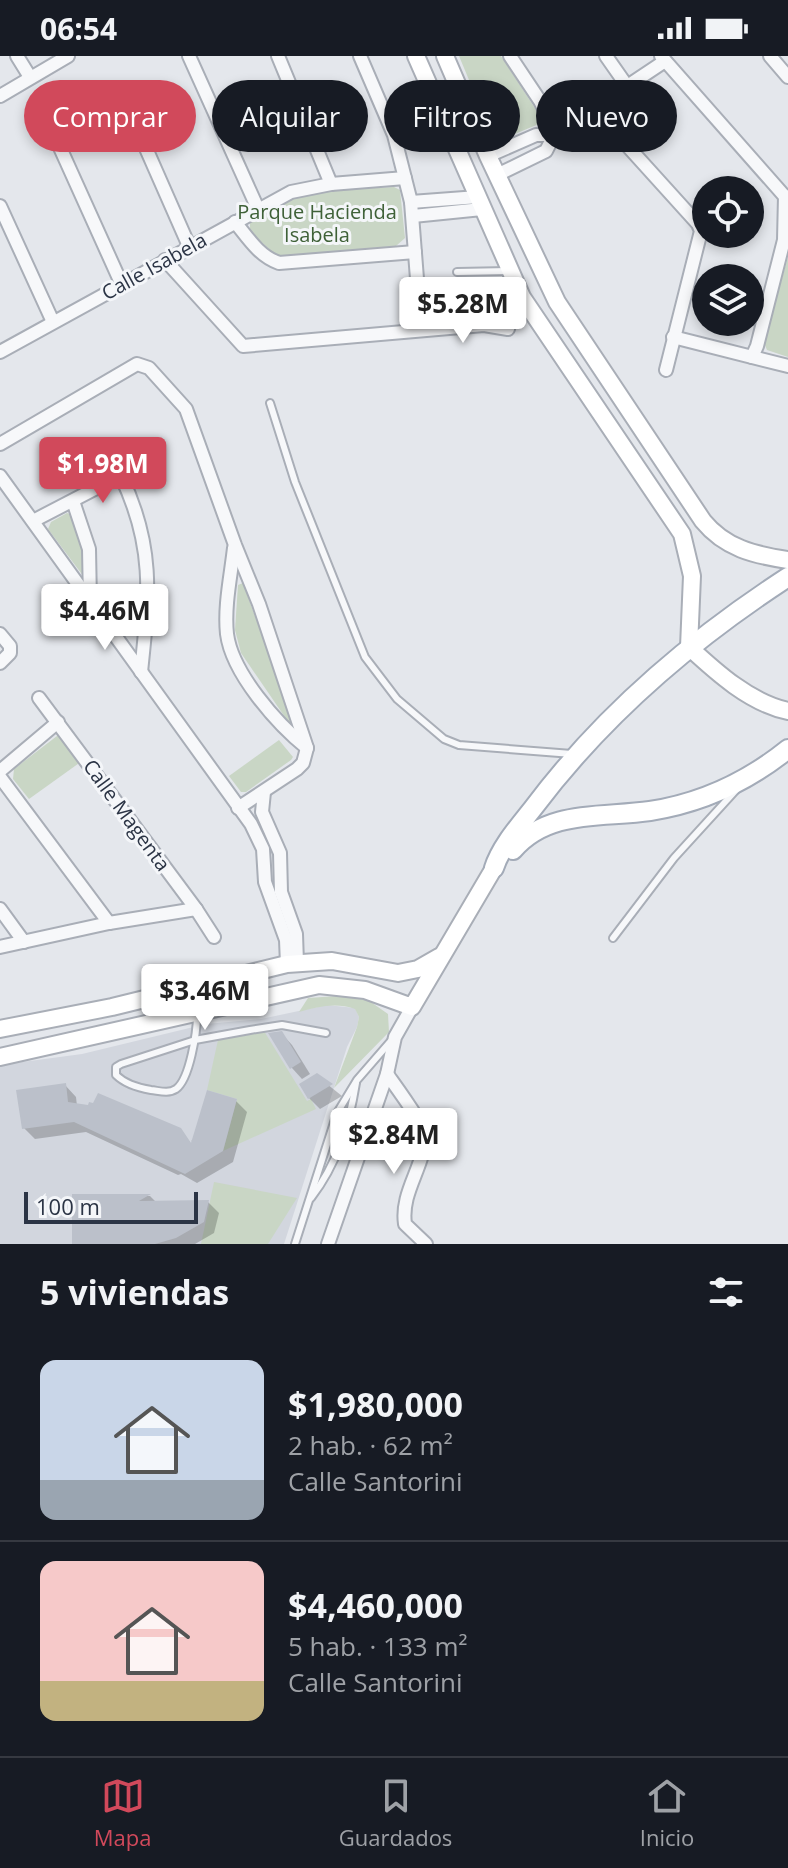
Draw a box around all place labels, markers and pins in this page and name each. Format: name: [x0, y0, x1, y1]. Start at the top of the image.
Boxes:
pin: $5.28M: [398, 277, 528, 345]
pin: $1.98M: [38, 437, 168, 505]
pin: $4.46M: [40, 584, 170, 652]
pin: $3.46M: [140, 964, 270, 1032]
pin: $2.84M: [329, 1108, 459, 1176]

